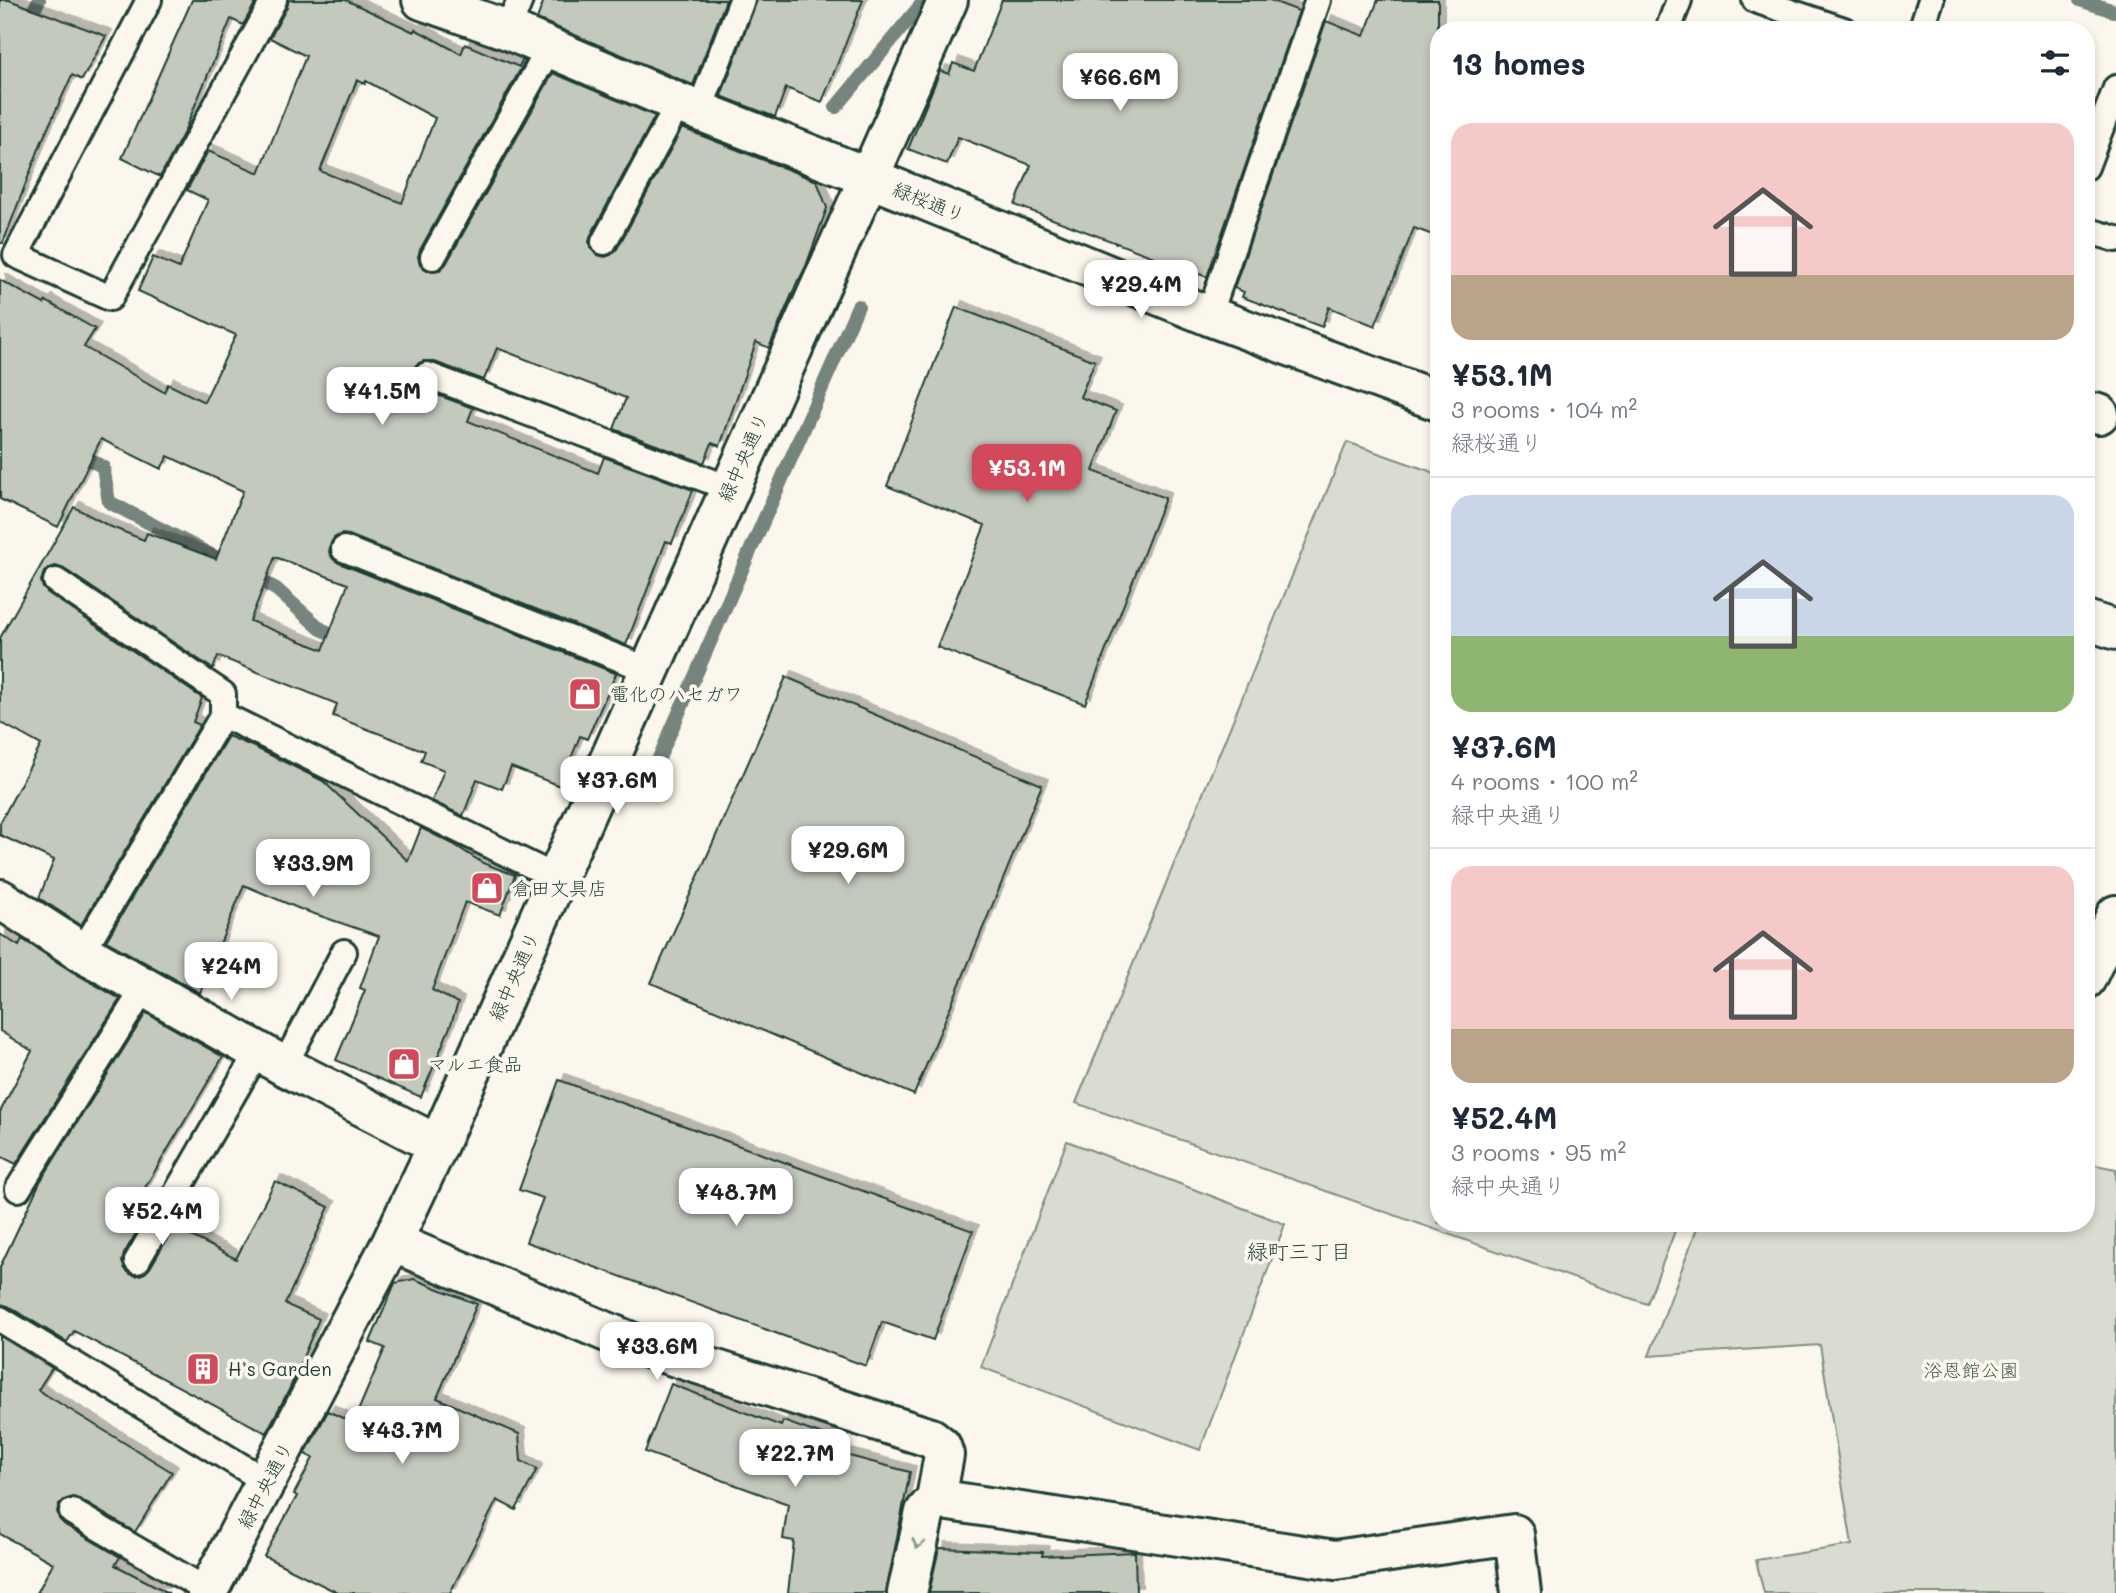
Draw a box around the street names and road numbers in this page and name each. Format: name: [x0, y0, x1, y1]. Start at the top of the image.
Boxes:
street label: 緑桜通り: [889, 176, 969, 227]
street label: 緑中央通り: [712, 408, 773, 505]
street label: 緑中央通り: [483, 927, 544, 1024]
street label: 緑中央通り: [231, 1437, 298, 1533]

